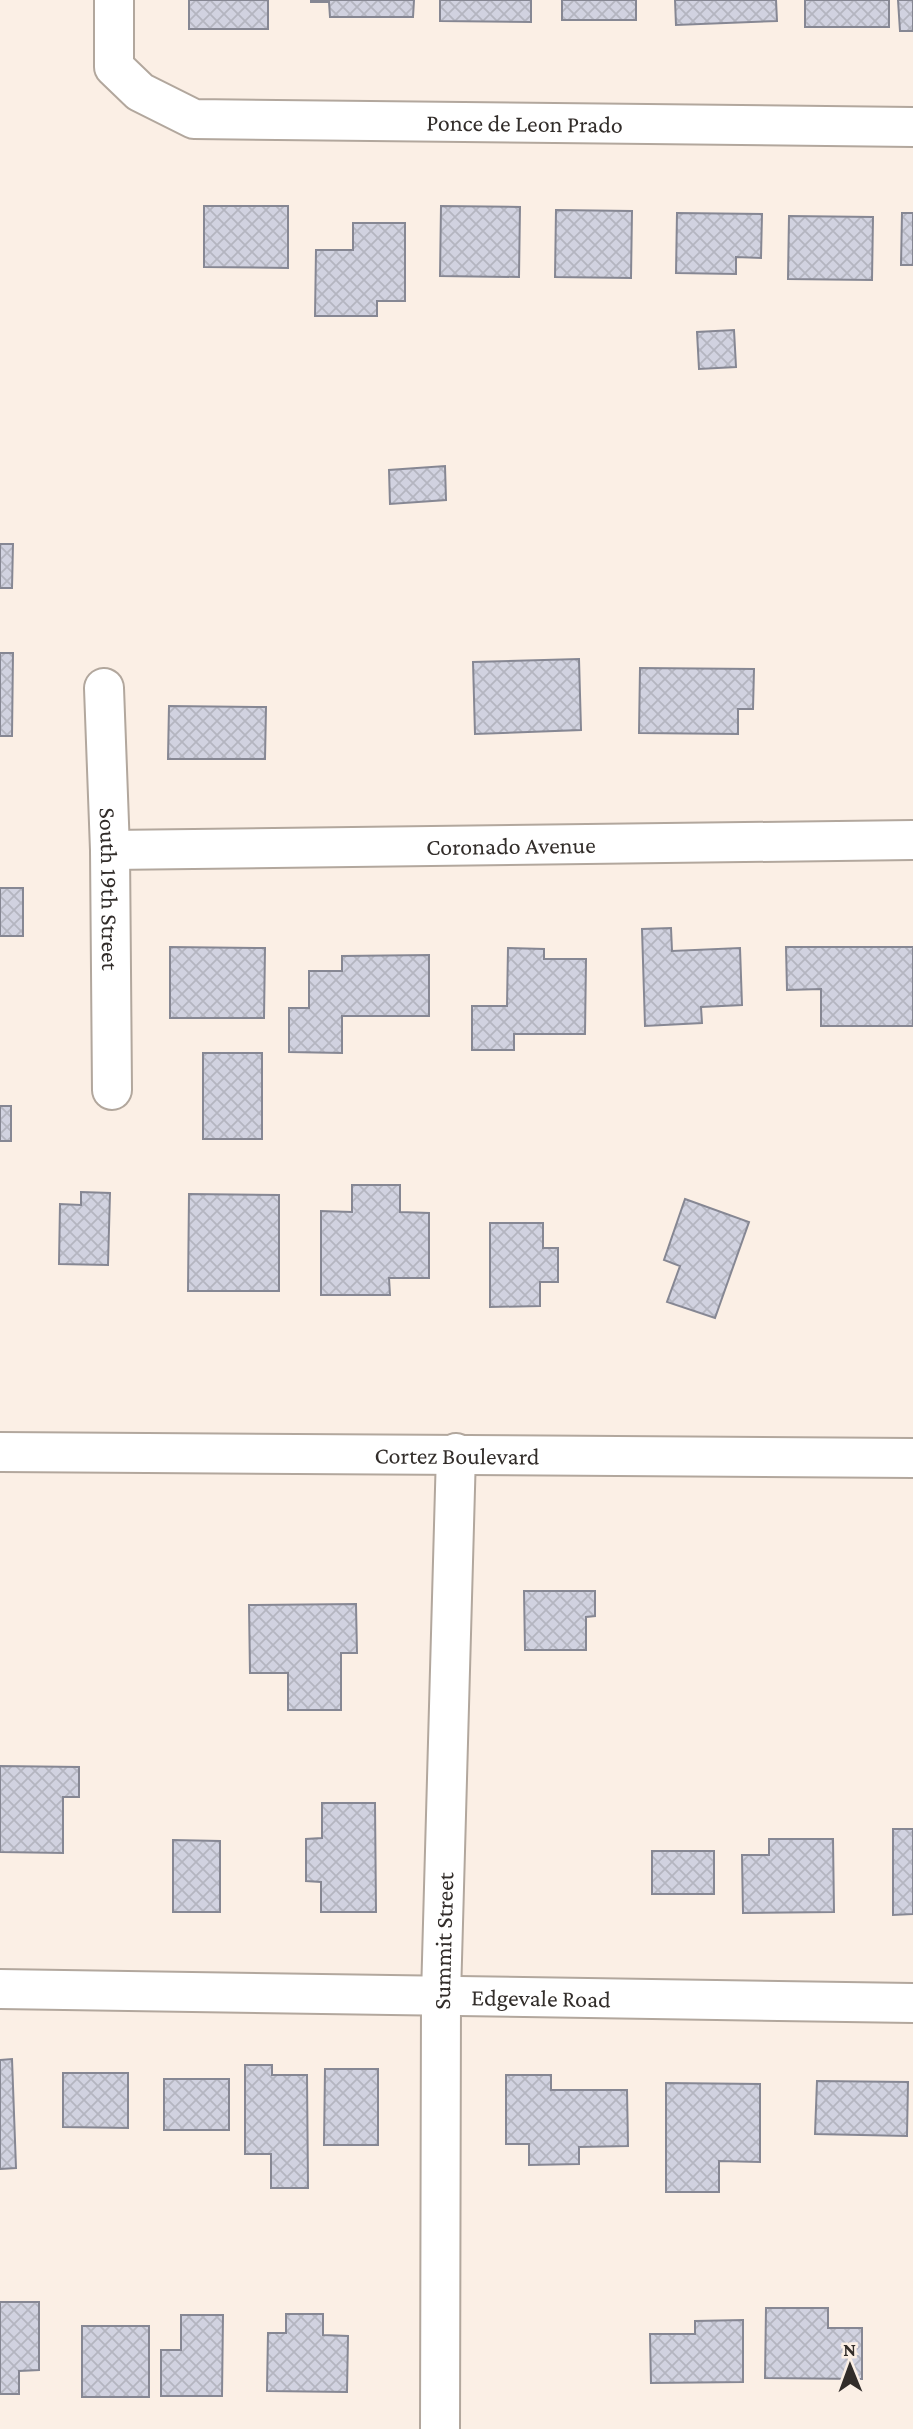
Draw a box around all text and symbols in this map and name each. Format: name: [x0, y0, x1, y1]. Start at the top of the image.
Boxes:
street label: Ponce de Leon Prado: [426, 108, 623, 137]
street label: South 19th Street: [95, 807, 125, 972]
street label: Coronado Avenue: [426, 830, 596, 860]
street label: Cortez Boulevard: [375, 1441, 540, 1469]
street label: Summit Street: [427, 1871, 458, 2010]
street label: Edgevale Road: [471, 1983, 611, 2012]
north arrow: [815, 2331, 885, 2401]
text: N: [843, 2339, 856, 2360]

